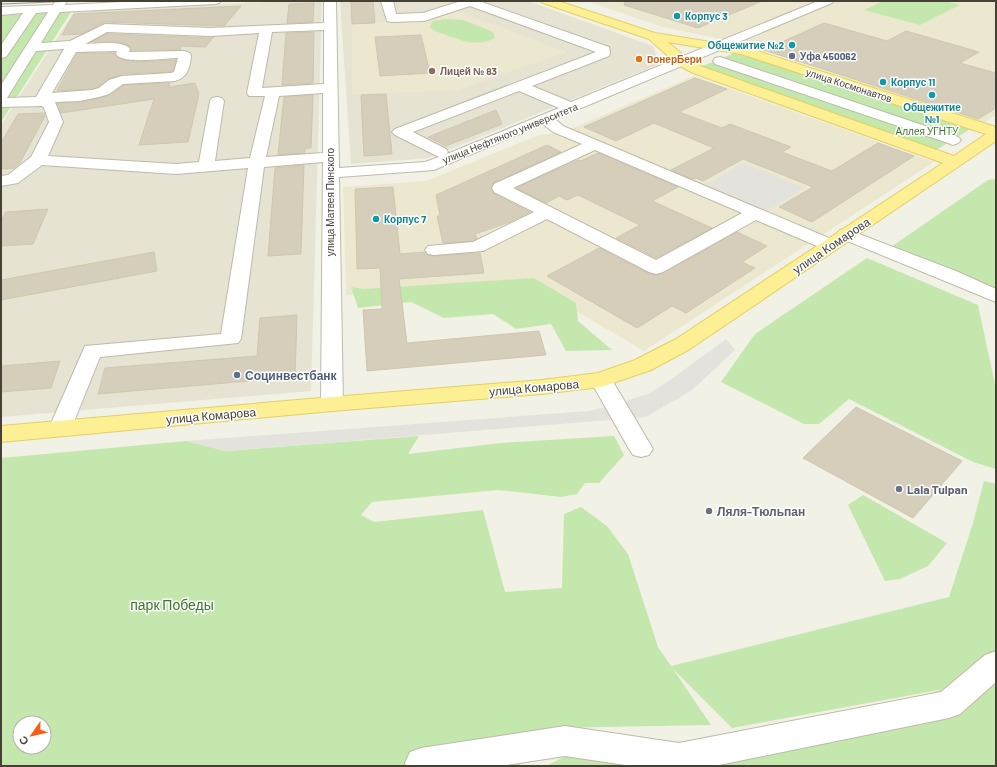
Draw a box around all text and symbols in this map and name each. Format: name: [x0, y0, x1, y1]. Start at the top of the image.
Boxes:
place label: Корпус 3: [685, 10, 728, 22]
marker: Корпус 3: [672, 11, 682, 21]
place label: Общежитие №2: [708, 39, 784, 51]
marker: Общежитие №2: [787, 40, 797, 50]
place label: Уфа 450062: [800, 50, 857, 62]
marker: Уфа 450062: [787, 51, 797, 61]
place label: DонерБери: [647, 53, 702, 65]
marker: DонерБери: [634, 54, 644, 64]
place label: Лицей № 83: [440, 65, 497, 77]
street label: улица Космонавтов: [804, 65, 894, 105]
marker: Лицей № 83: [427, 66, 437, 76]
place label: Корпус 11: [891, 76, 935, 88]
marker: Корпус 11: [878, 77, 888, 87]
marker: Общежитие №1: [927, 90, 937, 100]
street label: улица Нефтяного университета: [440, 100, 580, 166]
place label: Общежитие №1: [903, 101, 961, 125]
park label: Аллея УГНТУ: [896, 125, 959, 137]
street label: улица Матвея Пинского: [324, 147, 336, 256]
place label: Корпус 7: [384, 213, 426, 225]
marker: Корпус 7: [371, 214, 381, 224]
street label: улица Комарова: [790, 214, 873, 277]
place label: Социнвестбанк: [245, 368, 338, 383]
marker: Социнвестбанк: [232, 370, 242, 380]
street label: улица Комарова: [488, 376, 580, 399]
street label: улица Комарова: [165, 404, 257, 427]
place label: Lala Tulpan: [907, 482, 968, 496]
marker: Lala Tulpan: [894, 484, 904, 494]
place label: Ляля-Тюльпан: [717, 504, 805, 518]
marker: Ляля-Тюльпан: [704, 506, 714, 516]
park label: парк Победы: [130, 596, 214, 613]
north arrow: [12, 715, 52, 755]
text: С: [16, 734, 31, 748]

